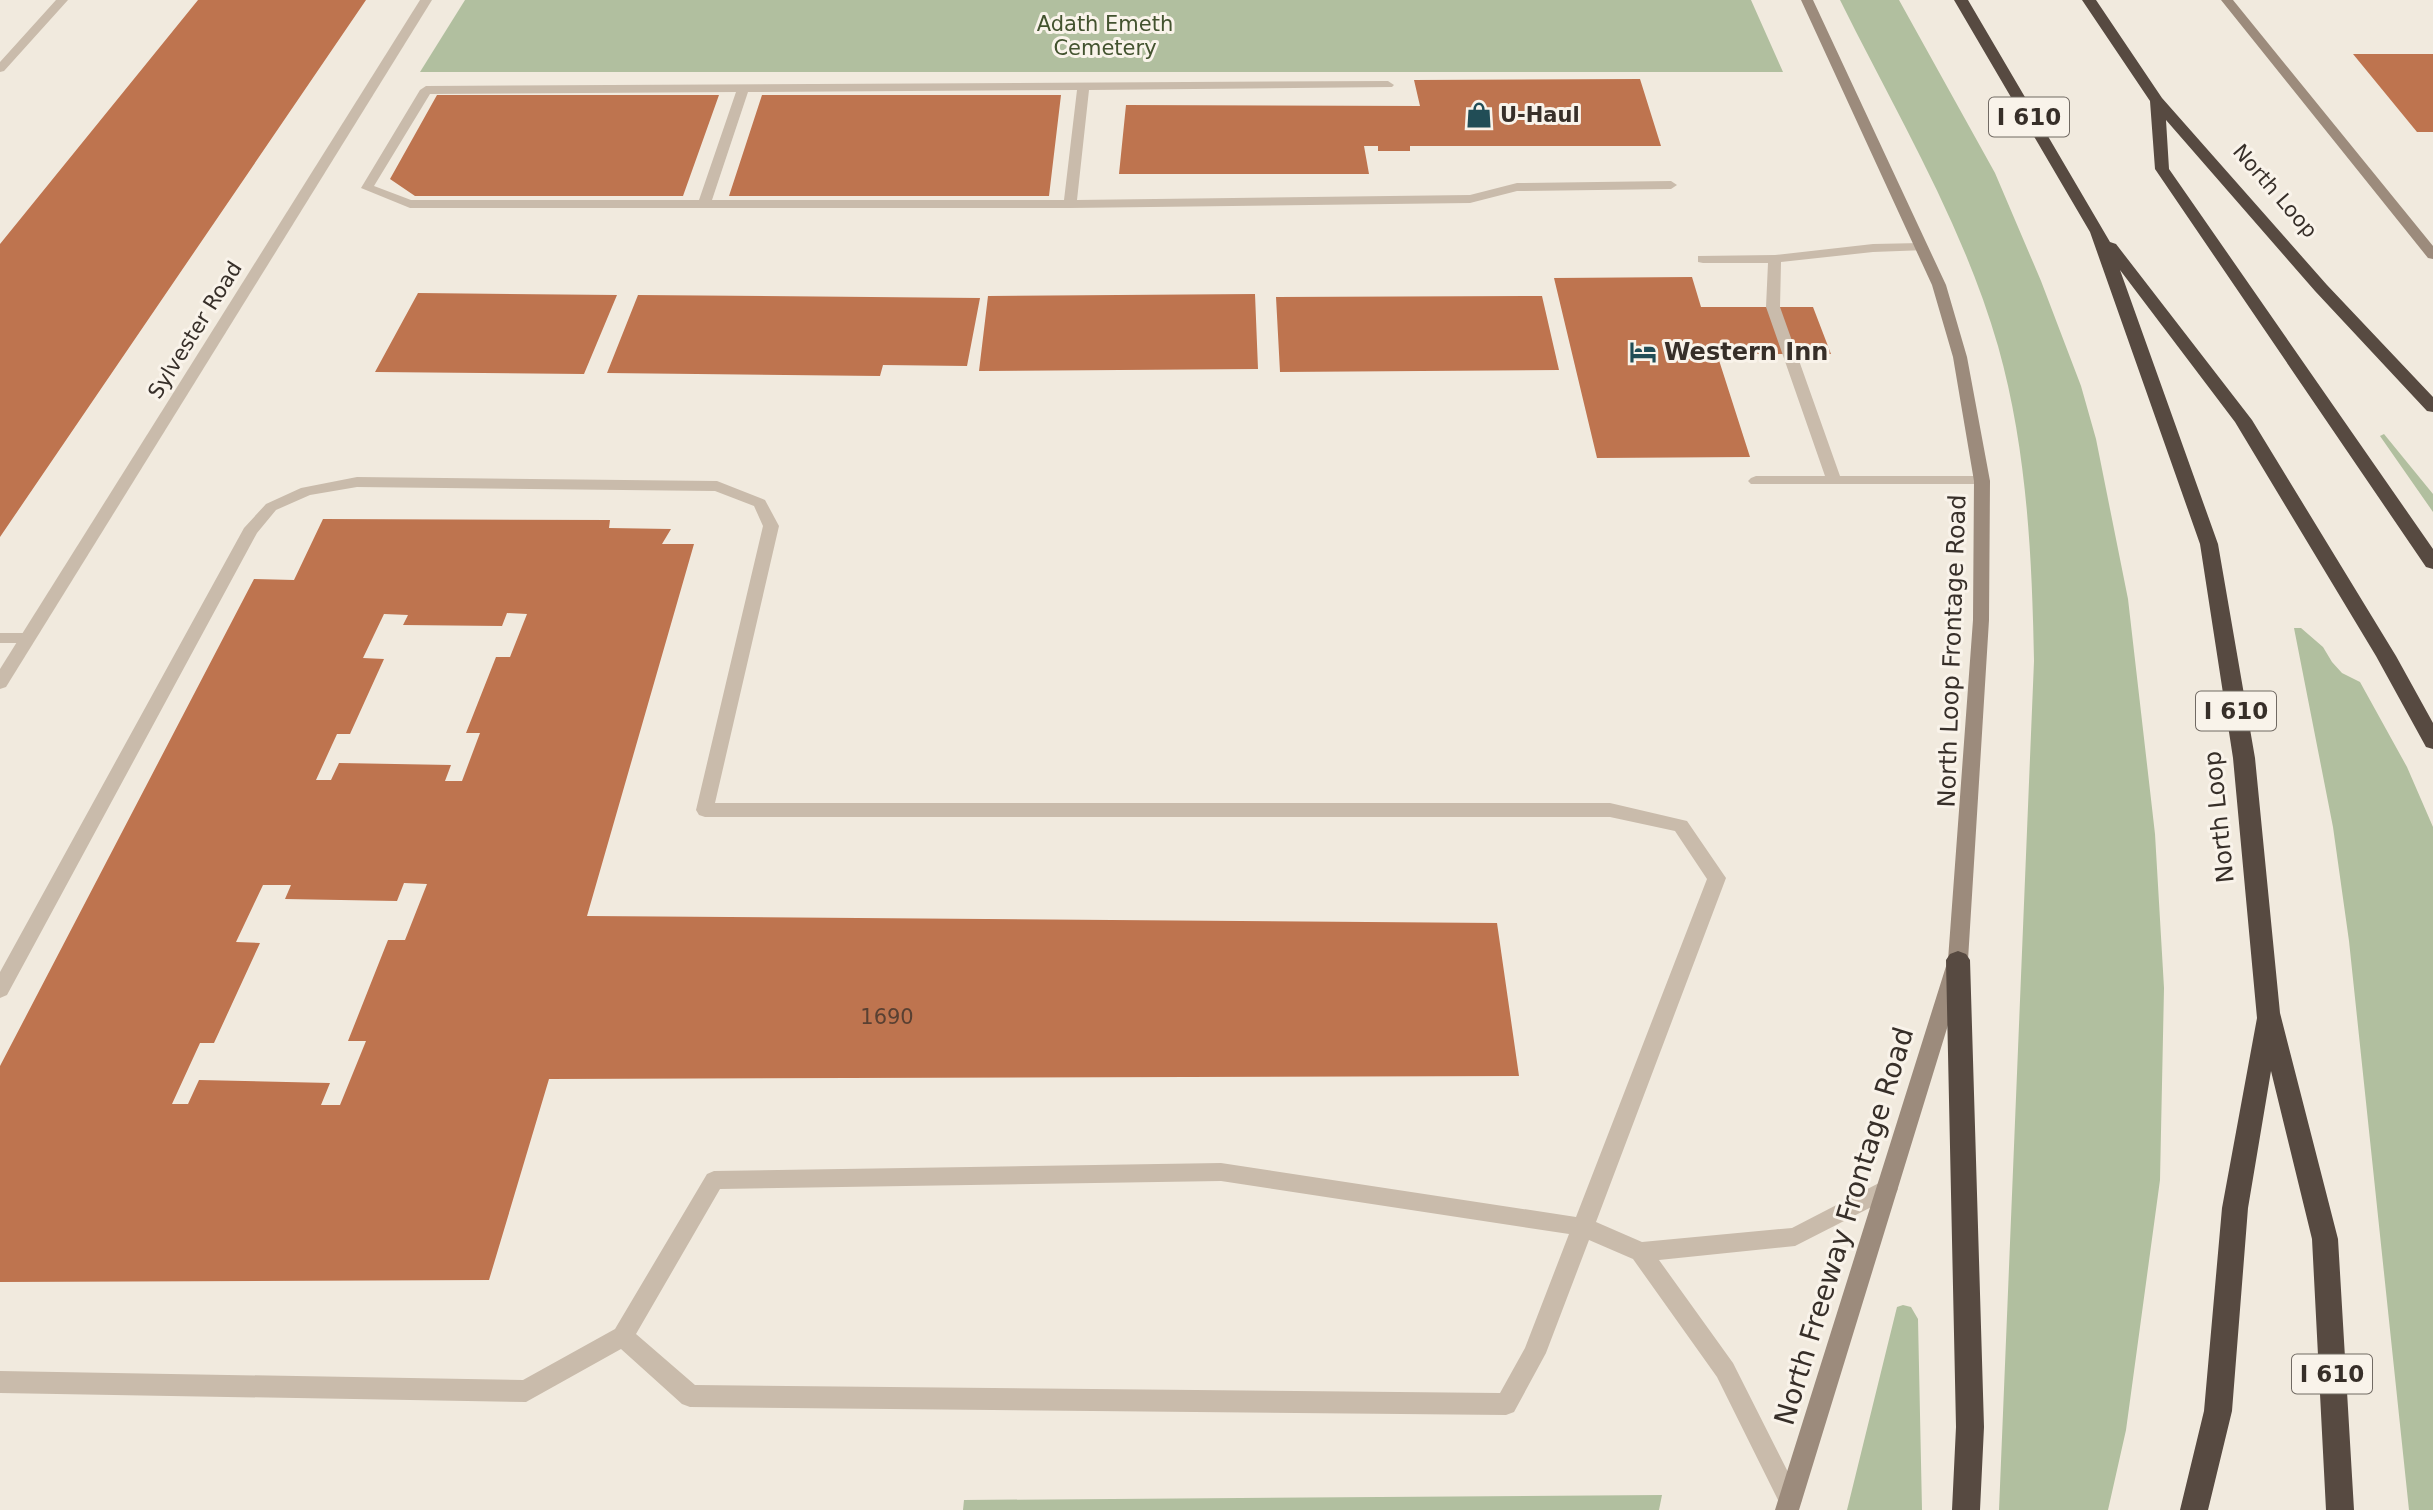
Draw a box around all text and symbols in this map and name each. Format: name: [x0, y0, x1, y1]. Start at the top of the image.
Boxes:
park label: Adath Emeth Cemetery: [1037, 12, 1173, 60]
road number: I 610: [1989, 98, 2069, 136]
shop icon: U-Haul: [1464, 100, 1494, 130]
place label: U-Haul: [1500, 103, 1580, 127]
street label: North Loop: [2228, 139, 2322, 243]
street label: Sylvester Road: [143, 257, 247, 403]
hotel icon: Western Inn: [1628, 337, 1658, 367]
place label: Western Inn: [1664, 338, 1828, 366]
street label: North Loop Frontage Road: [1933, 494, 1971, 808]
road number: I 610: [2196, 692, 2276, 730]
street label: North Loop: [2198, 750, 2240, 884]
house number: 1690: [860, 1005, 914, 1029]
street label: North Freeway Frontage Road: [1768, 1023, 1920, 1429]
road number: I 610: [2292, 1354, 2372, 1394]

